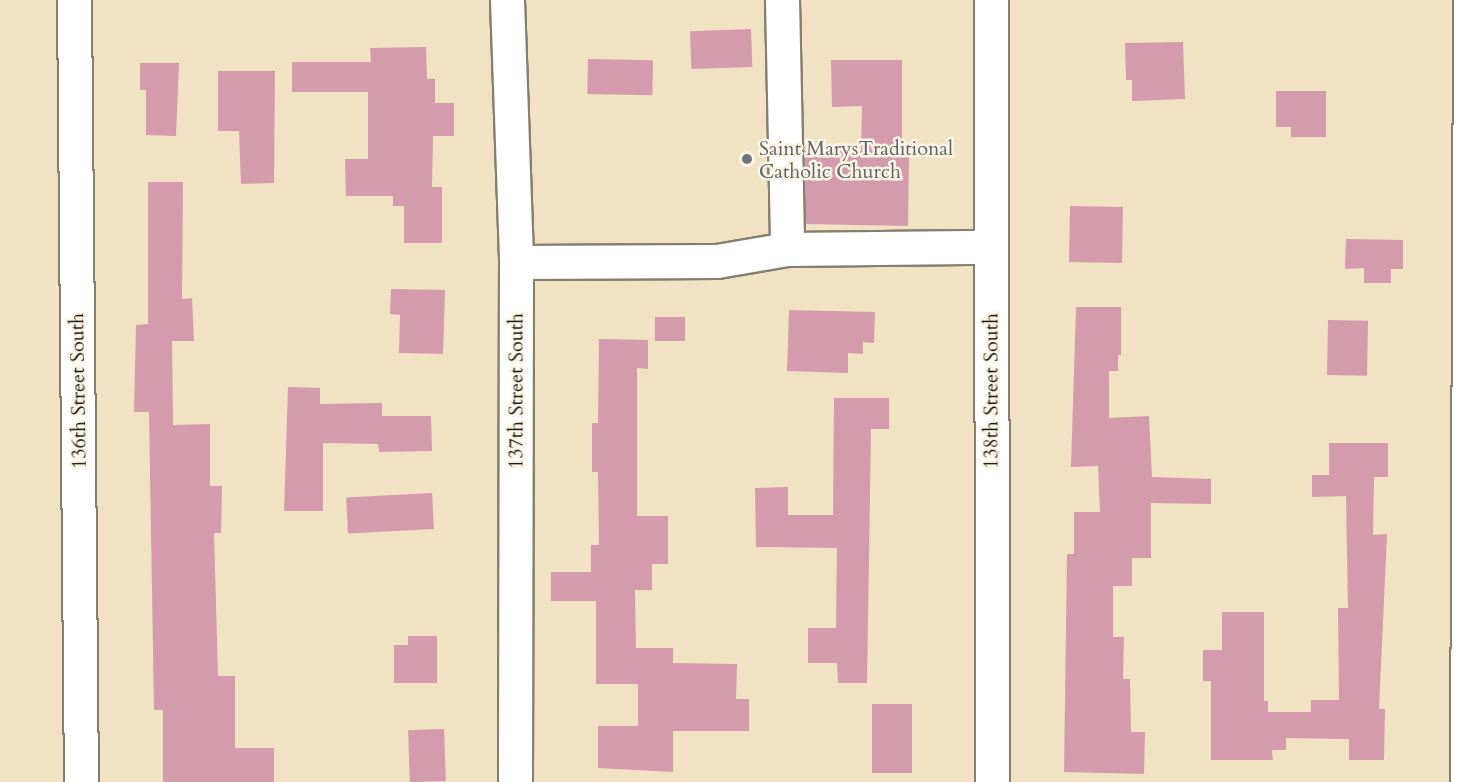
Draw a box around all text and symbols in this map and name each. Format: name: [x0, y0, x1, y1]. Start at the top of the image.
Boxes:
place label: Saint MarysTraditional Catholic Church: [759, 136, 953, 183]
marker: Saint MarysTraditional Catholic Church: [740, 152, 754, 166]
street label: 136th Street South: [65, 313, 91, 469]
street label: 137th Street South: [504, 313, 528, 469]
street label: 138th Street South: [979, 313, 1003, 469]

